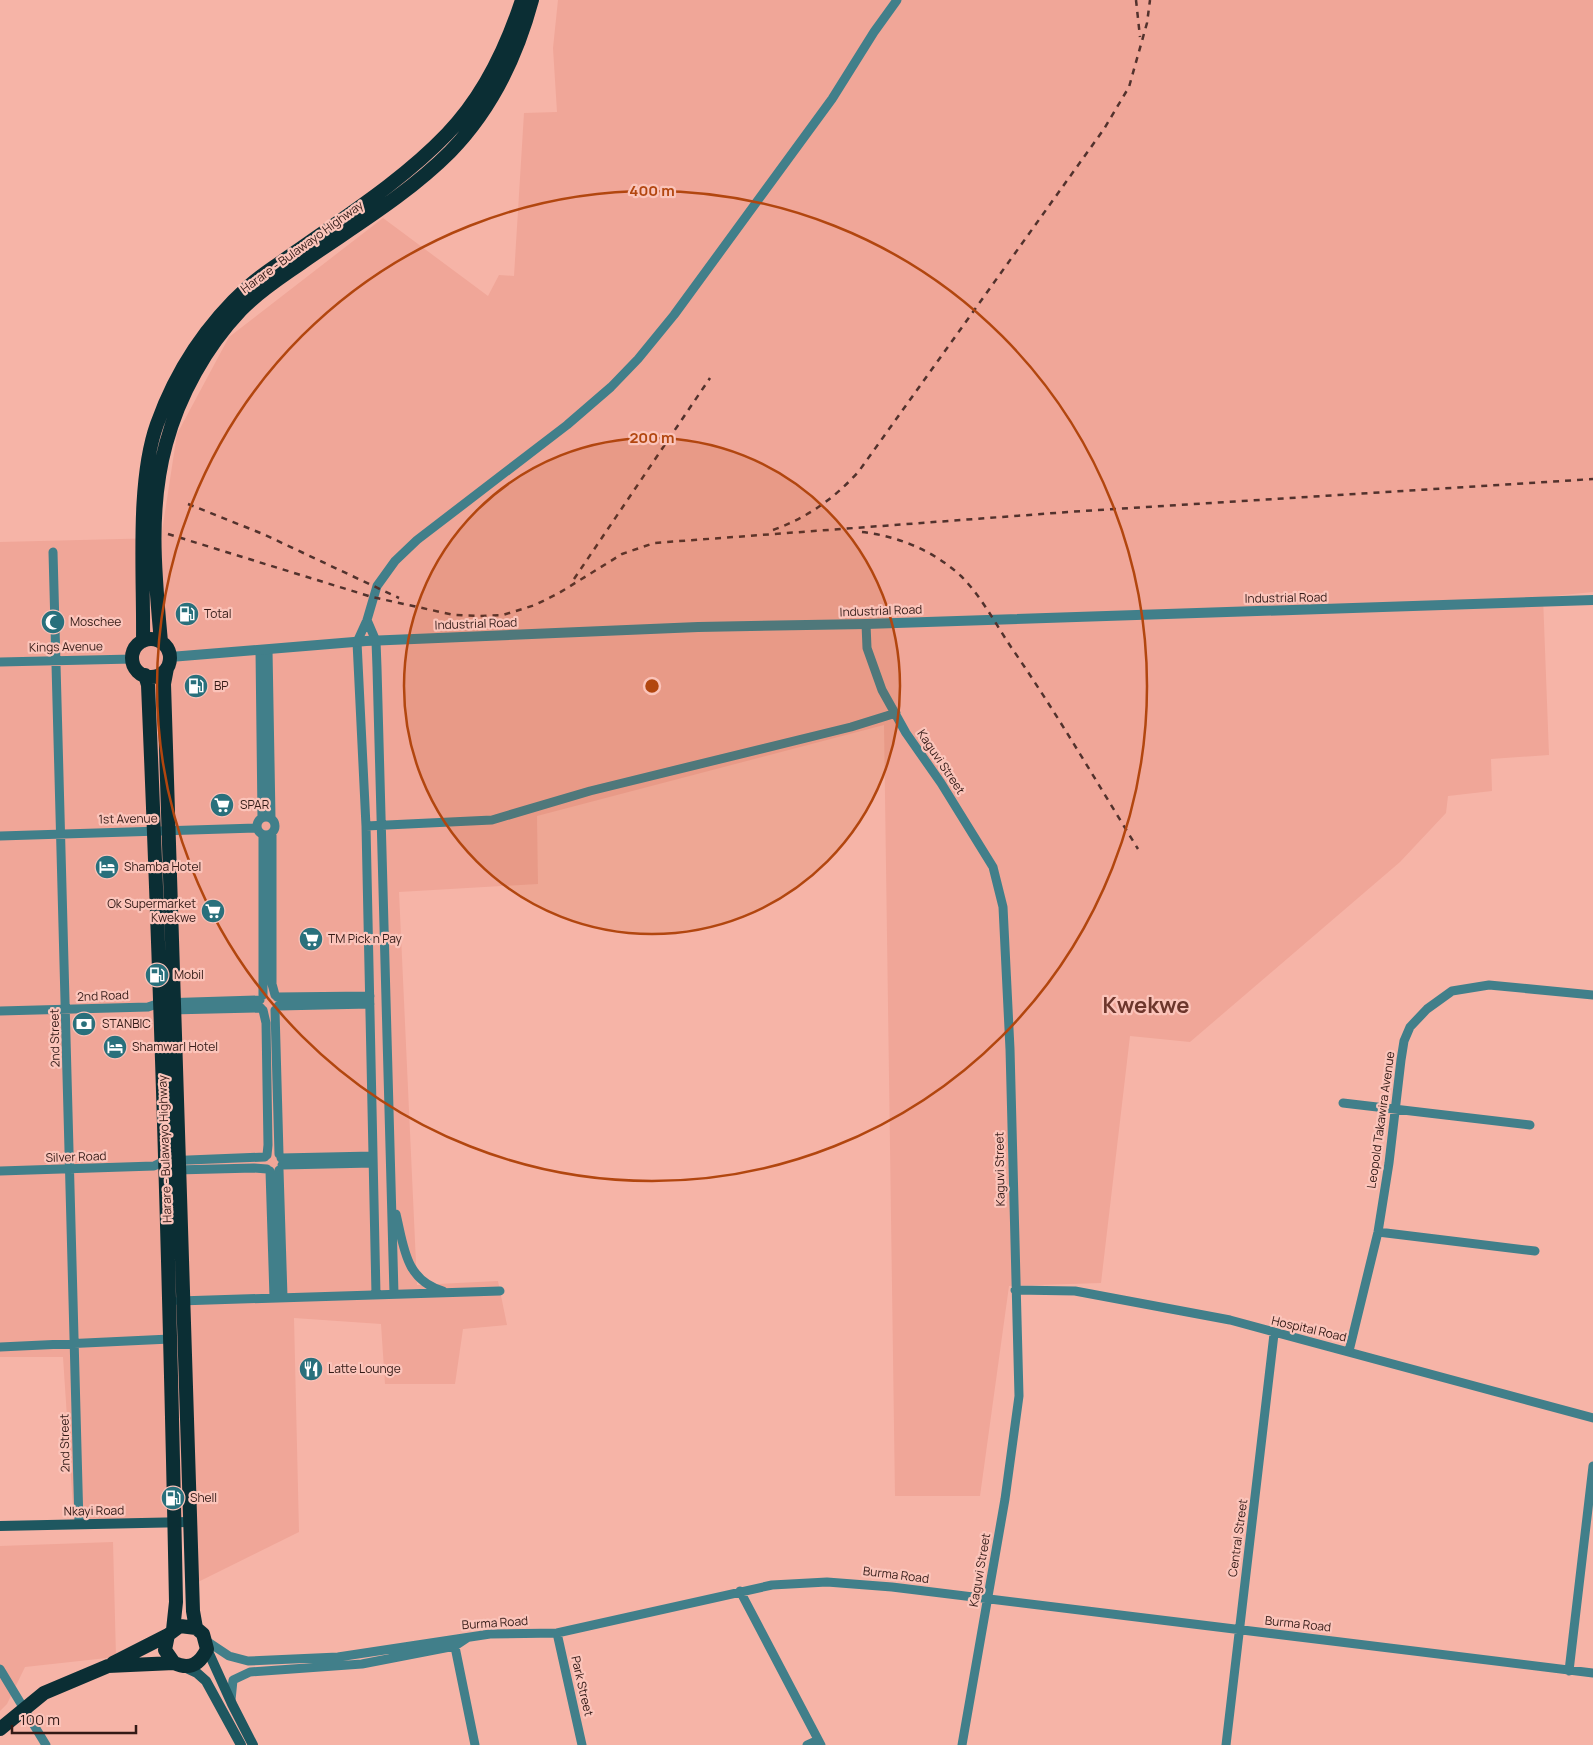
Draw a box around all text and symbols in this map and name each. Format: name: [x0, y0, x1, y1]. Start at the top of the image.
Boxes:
text: 400 m: [629, 180, 675, 201]
street label: Harare - Bulawayo Highway: [237, 196, 367, 297]
text: 200 m: [629, 427, 675, 448]
street label: Industrial Road: [1245, 588, 1327, 607]
fuel station icon: Total: [174, 601, 200, 627]
street label: Industrial Road: [839, 601, 923, 620]
place label: Total: [204, 605, 232, 622]
mosque icon: Moschee: [40, 609, 66, 635]
place label: Moschee: [70, 613, 121, 630]
street label: Industrial Road: [434, 614, 518, 633]
street label: Kings Avenue: [29, 637, 103, 656]
fuel station icon: BP: [183, 673, 209, 699]
place label: BP: [214, 677, 229, 694]
centre of rings: [643, 677, 661, 695]
street label: Kaguvi Street: [914, 726, 969, 798]
supermarket icon: SPAR: [209, 792, 235, 818]
place label: SPAR: [240, 796, 270, 813]
street label: 1st Avenue: [98, 809, 158, 828]
hotel icon: Shamba Hotel: [94, 854, 120, 880]
place label: Shamba Hotel: [124, 858, 201, 875]
place label: Ok Supermarket Kwekwe: [107, 895, 196, 926]
supermarket icon: Ok Supermarket Kwekwe: [200, 898, 226, 924]
supermarket icon: TM Pick n Pay: [298, 926, 324, 952]
place label: TM Pick n Pay: [328, 930, 402, 947]
fuel station icon: Mobil: [144, 962, 170, 988]
place label: Mobil: [174, 966, 204, 983]
street label: 2nd Road: [77, 986, 129, 1005]
district label: Kwekwe: [1103, 990, 1190, 1020]
street label: 2nd Street: [45, 1008, 64, 1067]
bank icon: STANBIC: [71, 1011, 97, 1037]
place label: STANBIC: [102, 1015, 151, 1032]
hotel icon: Shamwarl Hotel: [102, 1034, 128, 1060]
place label: Shamwarl Hotel: [132, 1038, 218, 1055]
street label: Leopold Takawira Avenue: [1362, 1050, 1399, 1190]
street label: Harare - Bulawayo Highway: [153, 1074, 176, 1223]
street label: Kaguvi Street: [990, 1131, 1009, 1206]
street label: Silver Road: [45, 1147, 107, 1166]
street label: Hospital Road: [1270, 1312, 1348, 1345]
restaurant icon: Latte Lounge: [298, 1356, 324, 1382]
place label: Latte Lounge: [328, 1360, 401, 1377]
street label: 2nd Street: [55, 1413, 74, 1472]
fuel station icon: Shell: [160, 1485, 186, 1511]
place label: Shell: [190, 1489, 217, 1506]
street label: Central Street: [1224, 1498, 1251, 1578]
street label: Nkayi Road: [64, 1501, 124, 1520]
street label: Kaguvi Street: [965, 1532, 994, 1608]
street label: Burma Road: [862, 1562, 930, 1587]
street label: Burma Road: [461, 1612, 529, 1633]
street label: Burma Road: [1264, 1612, 1332, 1635]
street label: Park Street: [567, 1654, 598, 1718]
scale bar: [12, 1702, 136, 1734]
text: 100 m: [20, 1709, 60, 1730]

